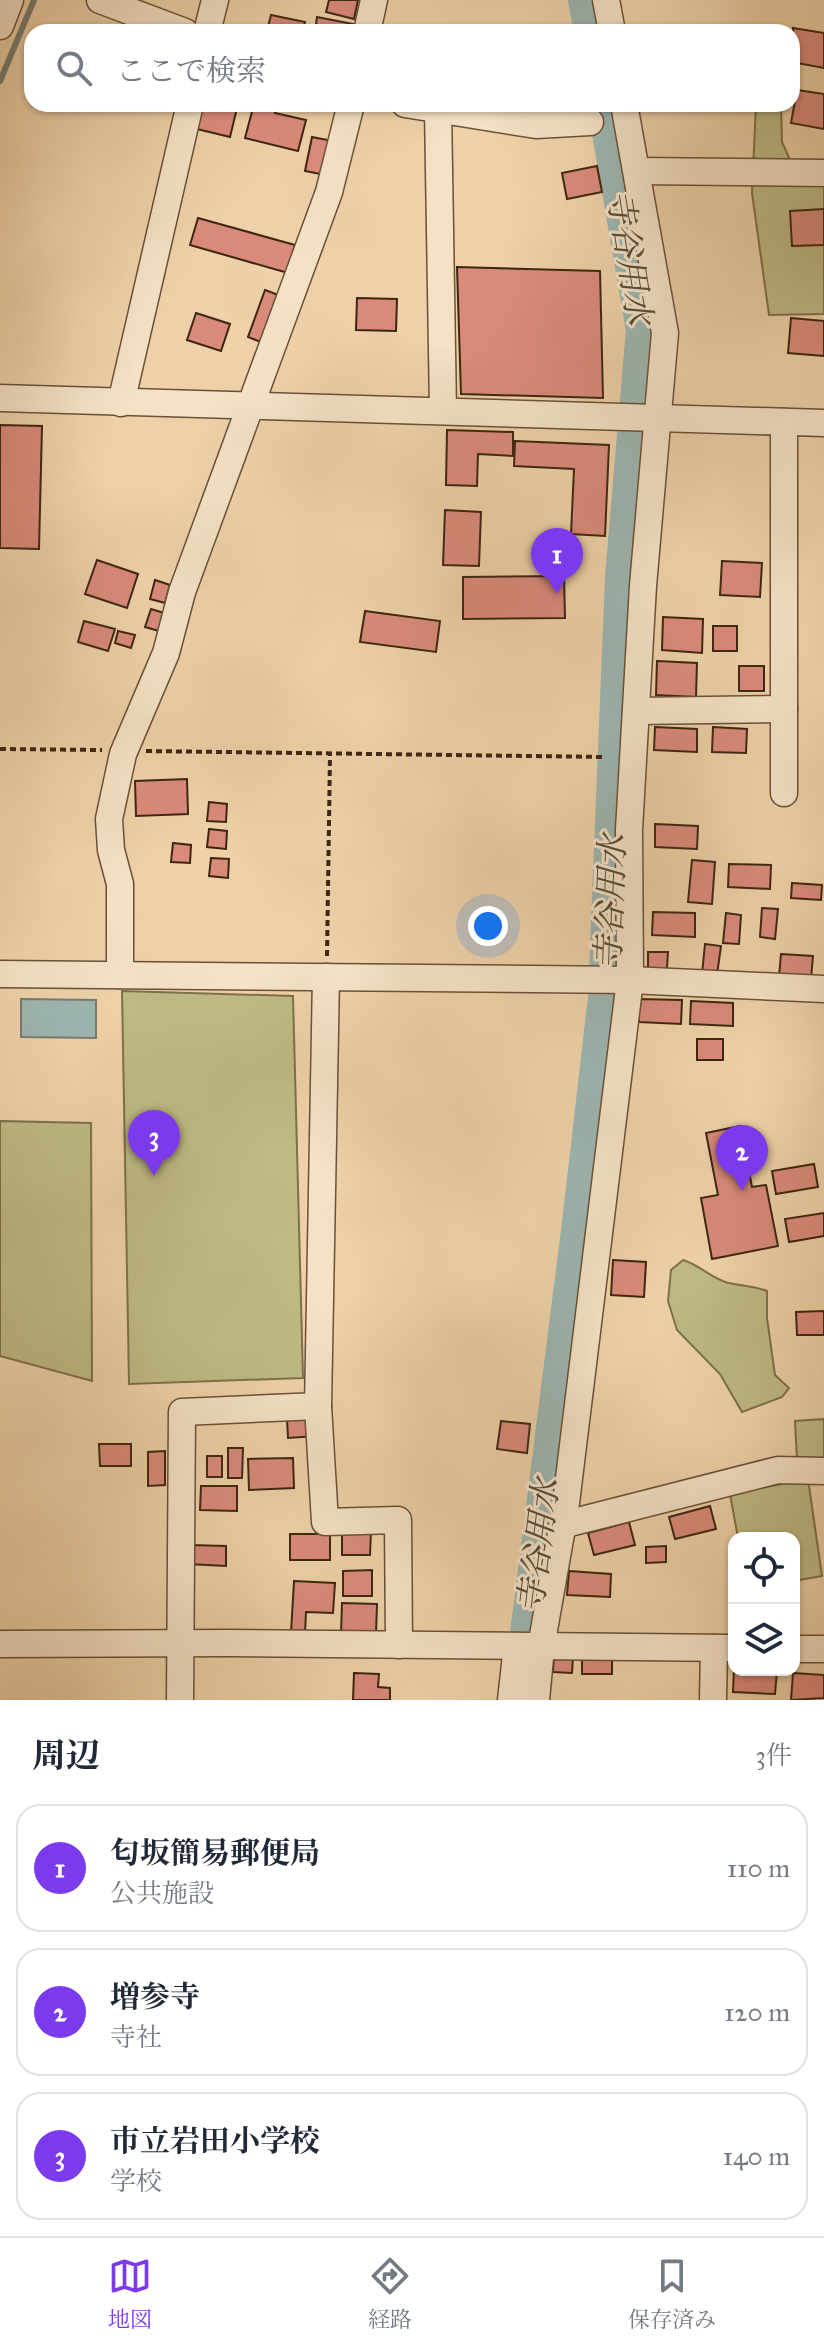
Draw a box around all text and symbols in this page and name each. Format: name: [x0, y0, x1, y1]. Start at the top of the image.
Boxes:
search box: [24, 24, 800, 112]
icon: search: [52, 46, 96, 90]
text: ここで検索: [116, 53, 266, 89]
water label: 寺谷用水: [599, 187, 661, 330]
pin: 1: [531, 528, 583, 594]
water label: 寺谷用水: [588, 830, 633, 971]
your location: [468, 906, 508, 946]
pin: 3: [128, 1110, 180, 1176]
pin: 2: [716, 1125, 768, 1191]
water label: 寺谷用水: [510, 1473, 567, 1616]
map controls: [728, 1532, 800, 1676]
button: locate: [728, 1532, 800, 1604]
button: layers: [728, 1604, 800, 1676]
text: 周辺: [32, 1735, 100, 1776]
text: 3件: [756, 1739, 792, 1771]
text: 匂坂簡易郵便局: [110, 1835, 320, 1871]
text: 1: [55, 1852, 65, 1884]
text: 110 m: [727, 1852, 790, 1884]
text: 公共施設: [110, 1877, 214, 1909]
text: 増参寺: [110, 1979, 200, 2015]
text: 2: [54, 1996, 66, 2028]
text: 120 m: [724, 1996, 790, 2028]
text: 寺社: [110, 2021, 162, 2053]
text: 市立岩田小学校: [110, 2123, 320, 2159]
text: 3: [55, 2140, 65, 2172]
text: 140 m: [723, 2140, 790, 2172]
text: 学校: [110, 2165, 162, 2197]
tab: 地図: [108, 2254, 152, 2333]
tab: 経路: [368, 2254, 412, 2333]
tab: 保存済み: [628, 2254, 716, 2333]

